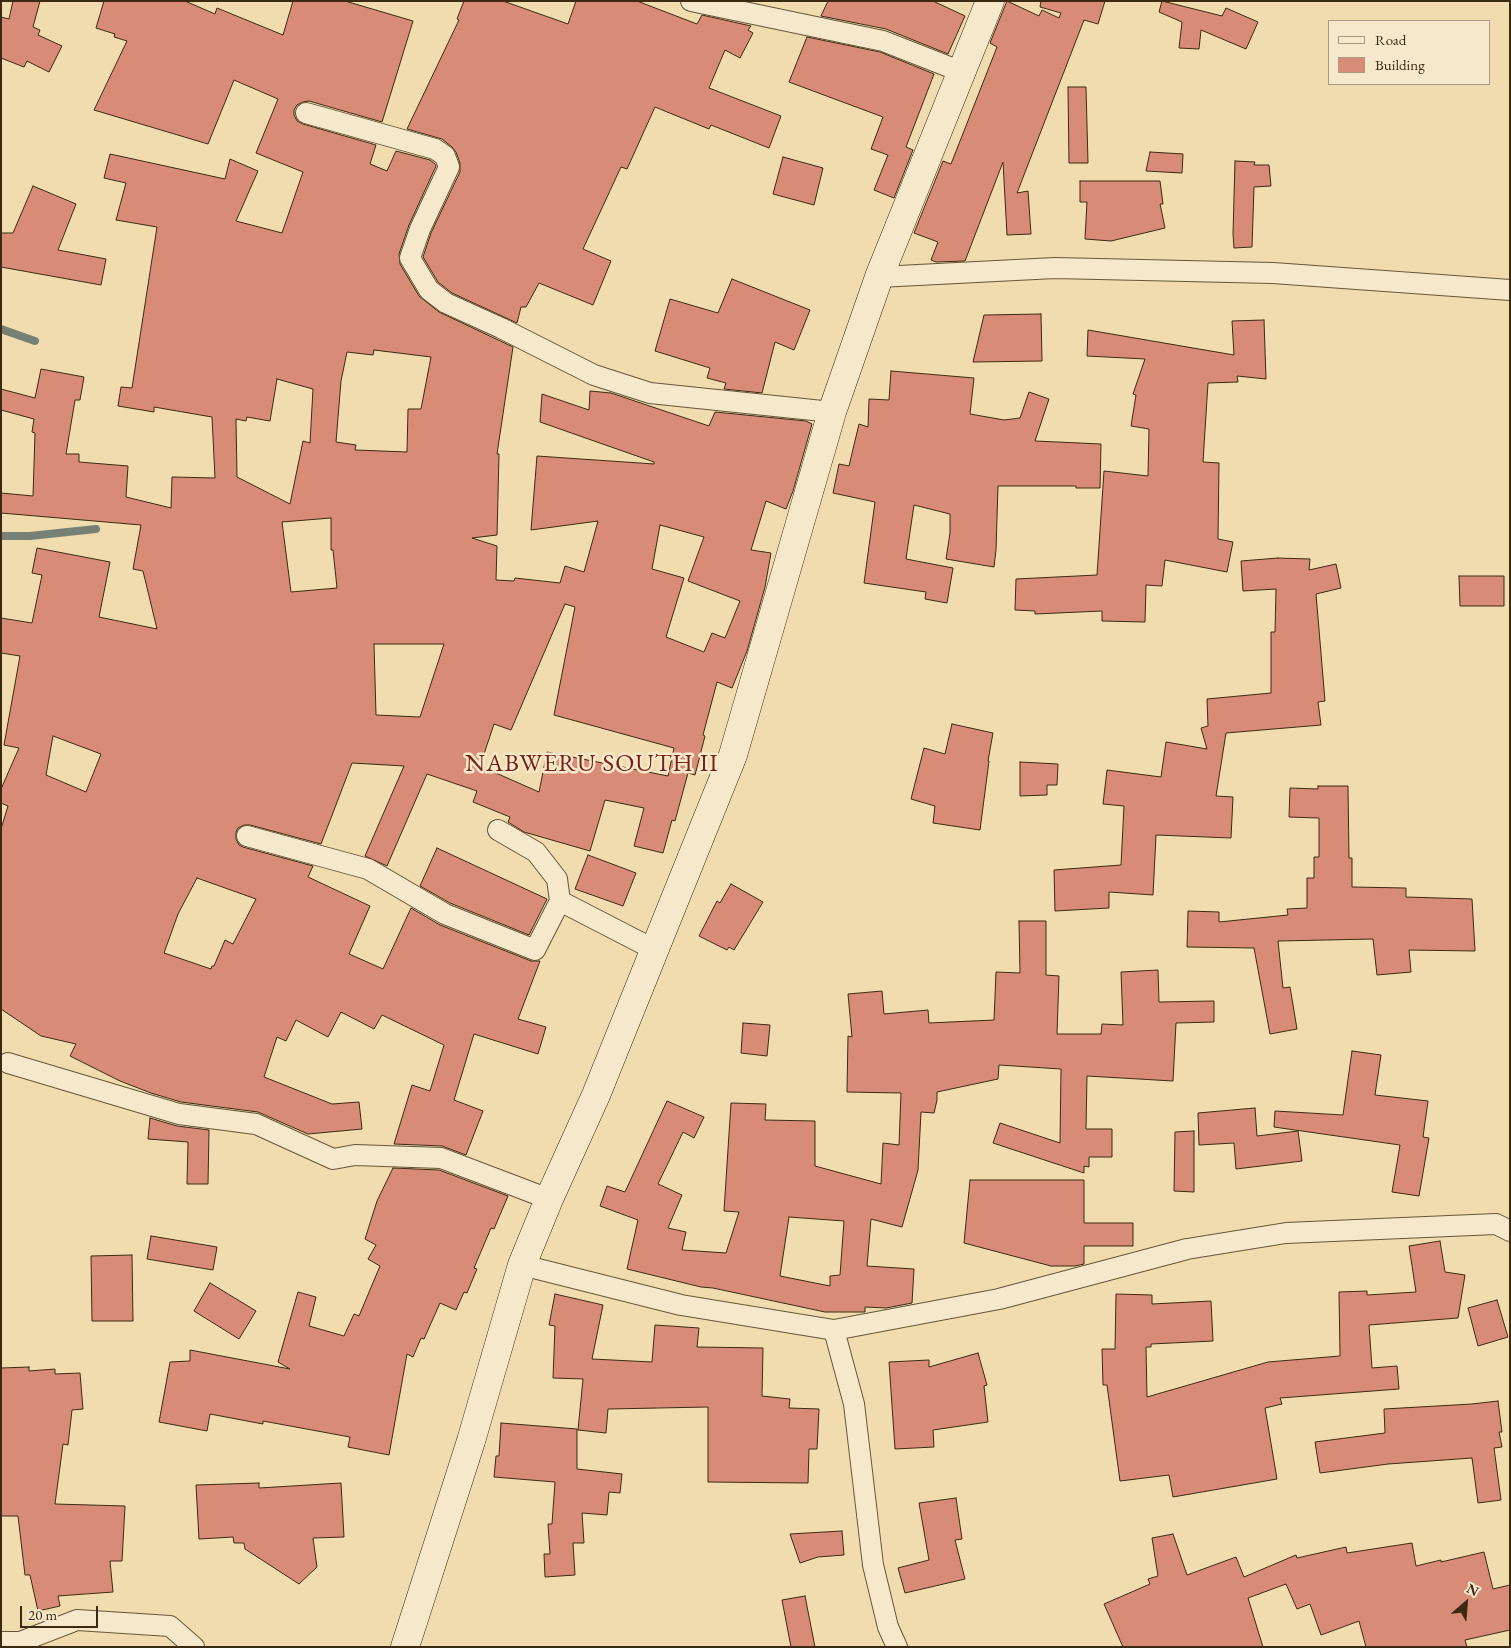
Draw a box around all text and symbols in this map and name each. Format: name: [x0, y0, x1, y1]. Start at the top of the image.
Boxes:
legend: [1328, 20, 1491, 85]
text: Road: [1375, 30, 1406, 49]
text: Building: [1375, 55, 1425, 74]
district label: NABWERU SOUTH II: [463, 749, 721, 779]
north arrow: [1441, 1578, 1491, 1628]
text: N: [1464, 1579, 1482, 1600]
scale bar: [22, 1596, 100, 1628]
text: 20 m: [28, 1605, 57, 1624]

